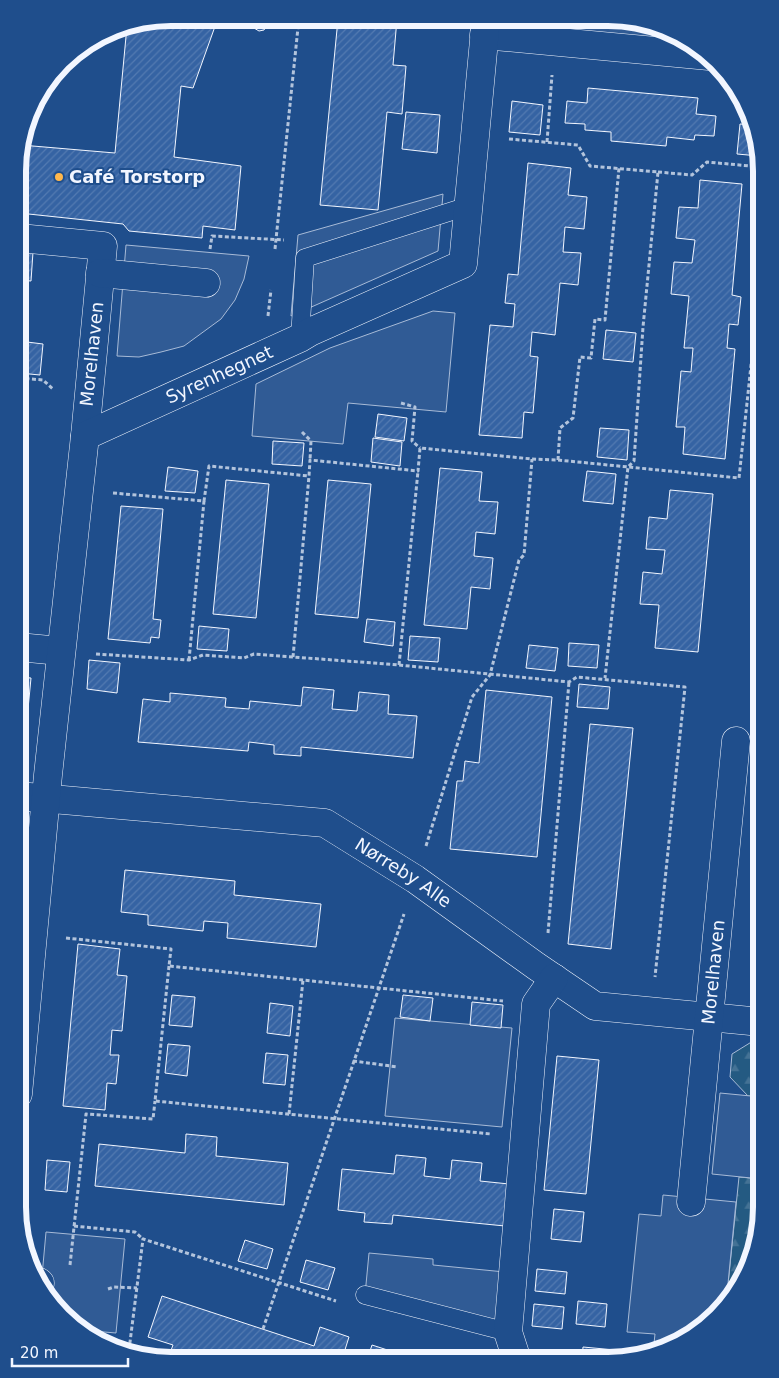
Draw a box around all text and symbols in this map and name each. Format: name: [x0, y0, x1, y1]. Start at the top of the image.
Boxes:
place label: Café Torstorp: [69, 166, 205, 187]
marker: Café Torstorp: [53, 171, 65, 183]
street label: Morelhaven: [76, 301, 107, 407]
street label: Syrenhegnet: [162, 341, 276, 408]
street label: Nørreby Alle: [351, 833, 456, 912]
street label: Morelhaven: [697, 919, 729, 1025]
scale bar: [12, 1336, 129, 1368]
text: 20 m: [20, 1344, 58, 1362]

